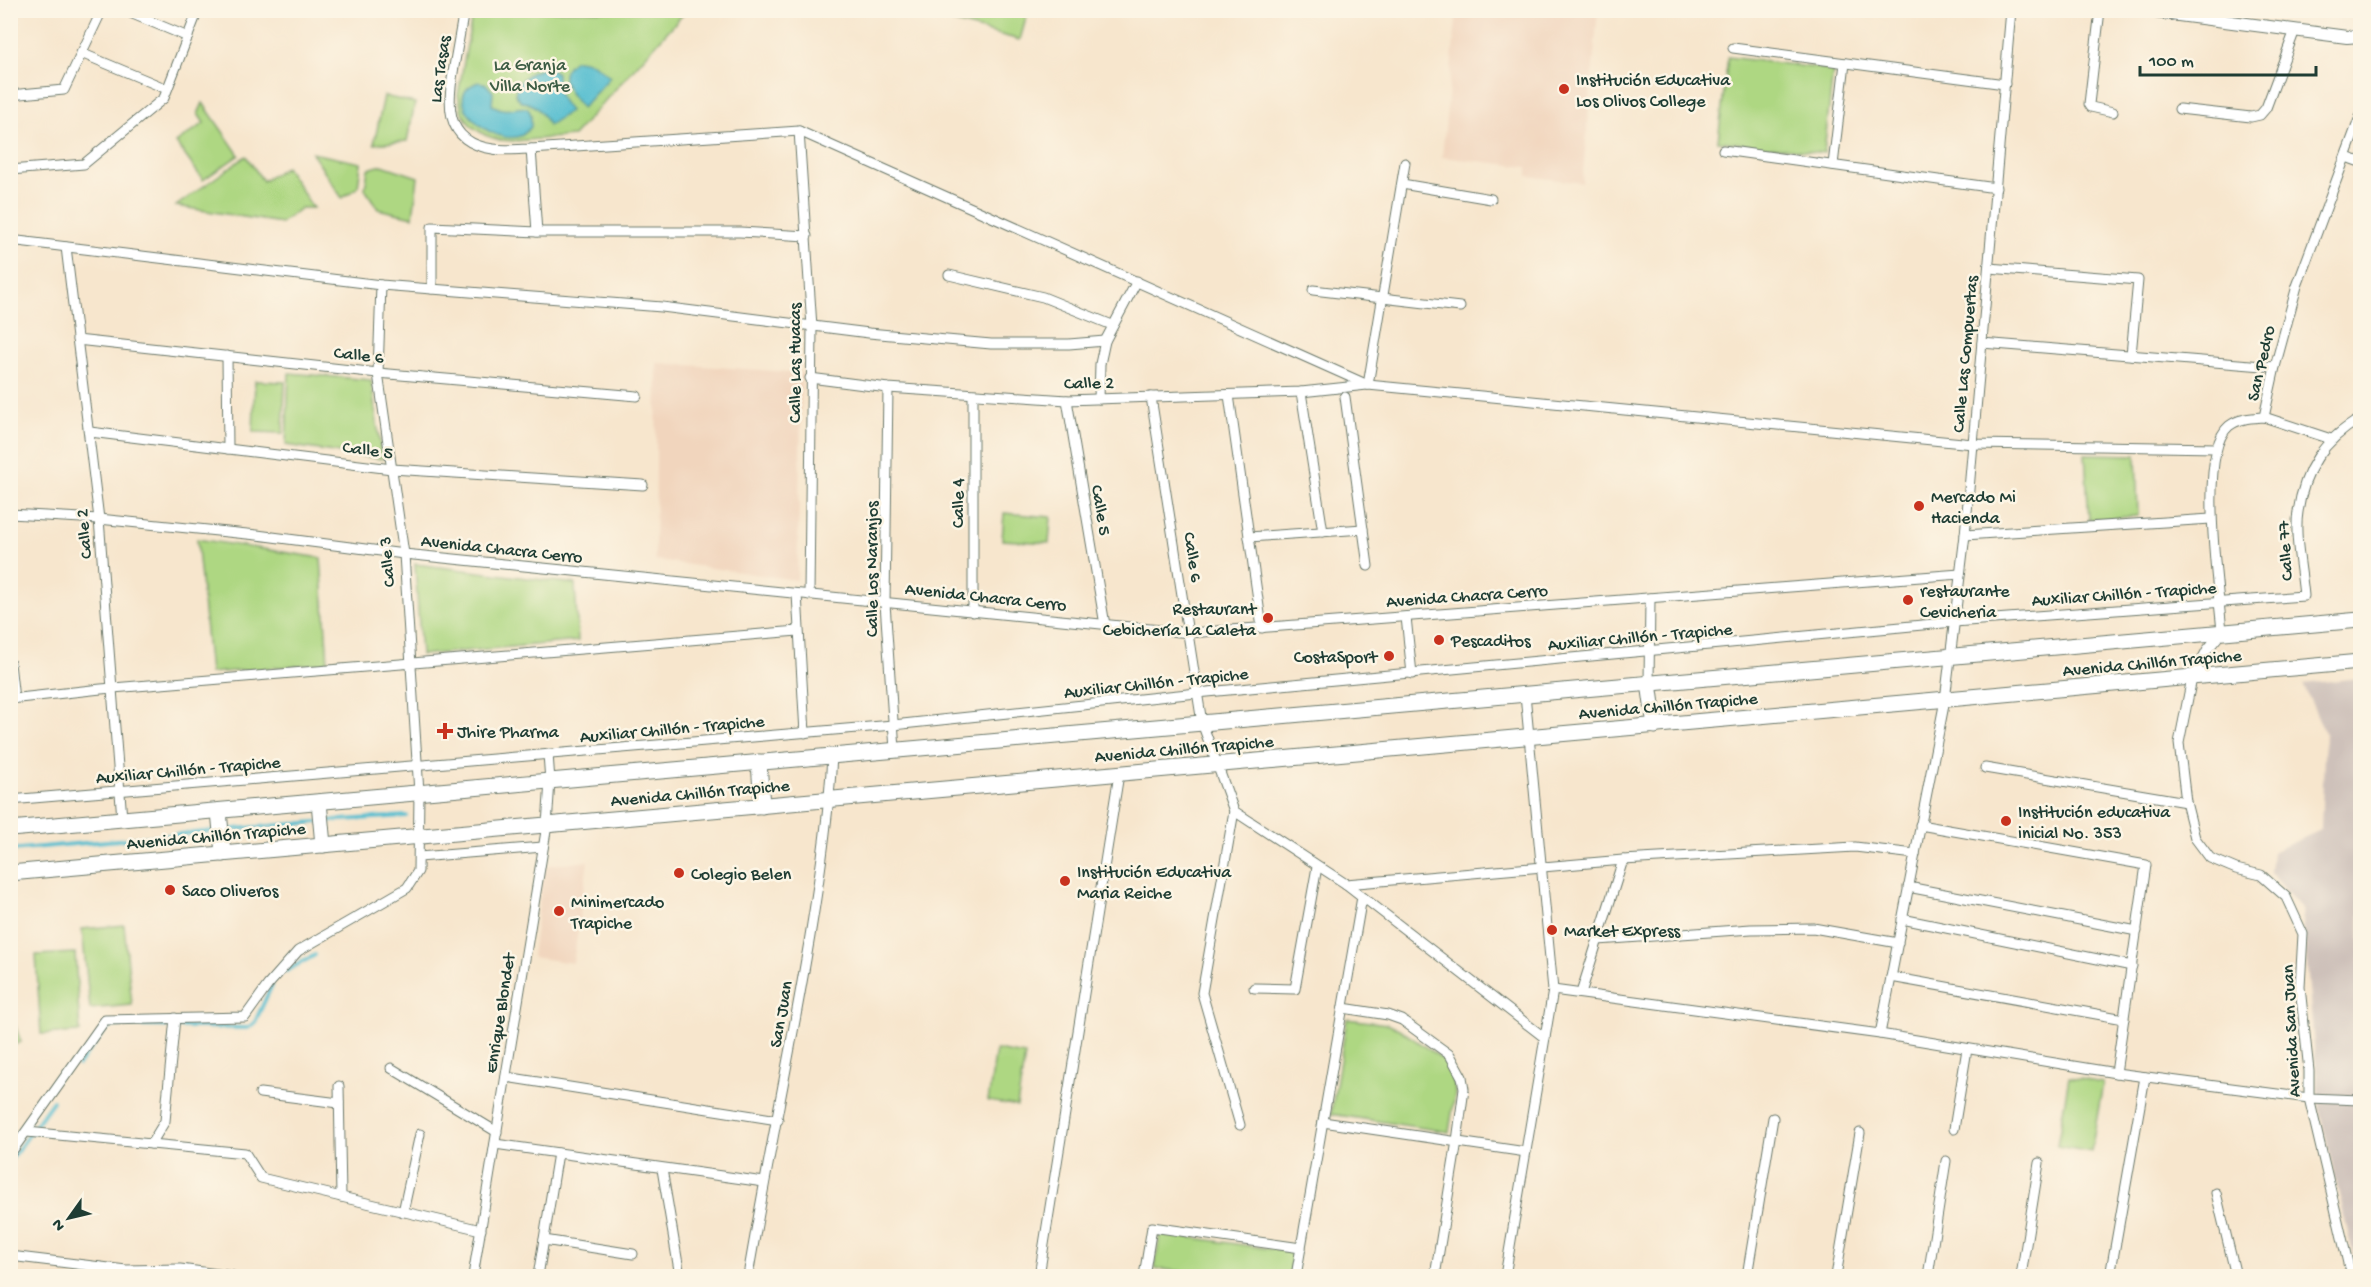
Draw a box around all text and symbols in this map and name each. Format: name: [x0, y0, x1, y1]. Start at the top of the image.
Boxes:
street label: Las Tasas: [426, 33, 457, 104]
scale bar: [2140, 39, 2316, 77]
text: 100 m: [2148, 52, 2194, 73]
park label: La Granja Villa Norte: [489, 56, 571, 98]
place label: Institución Educativa Los Olivos College: [1576, 71, 1731, 113]
marker: Institución Educativa Los Olivos College: [1557, 82, 1571, 96]
street label: Calle Las Compuertas: [1949, 273, 1984, 434]
street label: Calle Las Huacas: [786, 302, 807, 423]
street label: San Pedro: [2244, 324, 2281, 403]
street label: Calle 6: [333, 343, 386, 370]
street label: Calle 2: [1064, 374, 1114, 395]
street label: Calle 5: [341, 438, 394, 465]
street label: Calle 4: [949, 478, 970, 528]
street label: Calle 5: [1085, 484, 1114, 537]
place label: Mercado Mi Hacienda: [1931, 488, 2016, 530]
marker: Mercado Mi Hacienda: [1912, 499, 1926, 513]
street label: Calle Los Naranjos: [863, 500, 884, 637]
street label: Calle 2: [73, 508, 98, 560]
street label: Calle 77: [2274, 520, 2299, 581]
street label: Calle 6: [1177, 531, 1206, 585]
street label: Avenida Chacra Cerro: [420, 532, 584, 569]
street label: Calle 3: [376, 536, 401, 588]
street label: Auxiliar Chillón - Trapiche: [2031, 579, 2218, 612]
street label: Avenida Chacra Cerro: [904, 580, 1068, 617]
street label: Avenida Chacra Cerro: [1385, 581, 1549, 614]
place label: restaurante Cevicheria: [1920, 582, 2010, 624]
marker: restaurante Cevicheria: [1901, 593, 1915, 607]
place label: Restaurant Cebichería La Caleta: [1103, 600, 1258, 642]
marker: Restaurant Cebichería La Caleta: [1261, 611, 1275, 625]
street label: Auxiliar Chillón - Trapiche: [1547, 620, 1734, 657]
place label: Pescaditos: [1450, 632, 1532, 653]
marker: Pescaditos: [1432, 633, 1446, 647]
street label: Avenida Chillón Trapiche: [2062, 646, 2243, 683]
place label: CostaSport: [1294, 648, 1379, 669]
marker: CostaSport: [1382, 649, 1396, 663]
street label: Auxiliar Chillón - Trapiche: [1063, 664, 1250, 705]
street label: Avenida Chillón Trapiche: [1578, 689, 1759, 726]
street label: Auxiliar Chillón - Trapiche: [579, 712, 766, 749]
place label: Jhire Pharma: [457, 723, 560, 744]
marker: Jhire Pharma: [438, 724, 452, 738]
street label: Avenida Chillón Trapiche: [1094, 732, 1275, 769]
street label: Auxiliar Chillón - Trapiche: [95, 753, 282, 790]
street label: Avenida Chillón Trapiche: [610, 776, 791, 813]
place label: Institución educativa inicial No. 353: [2018, 803, 2171, 845]
marker: Institución educativa inicial No. 353: [1999, 814, 2013, 828]
street label: Avenida Chillón Trapiche: [126, 819, 307, 856]
place label: Institución Educativa Maria Reiche: [1077, 863, 1232, 905]
place label: Colegio Belen: [691, 865, 792, 886]
marker: Colegio Belen: [672, 866, 686, 880]
marker: Institución Educativa Maria Reiche: [1058, 874, 1072, 888]
place label: Saco Oliveros: [182, 882, 280, 903]
marker: Saco Oliveros: [163, 883, 177, 897]
place label: Minimercado Trapiche: [570, 893, 664, 935]
marker: Minimercado Trapiche: [552, 904, 566, 918]
place label: Market Express: [1564, 922, 1682, 943]
marker: Market Express: [1545, 923, 1559, 937]
street label: Enrique Blondet: [482, 950, 522, 1075]
street label: Avenida San Juan: [2279, 964, 2306, 1098]
street label: San Juan: [766, 979, 799, 1050]
north arrow: [39, 1188, 99, 1248]
text: N: [48, 1214, 70, 1234]

